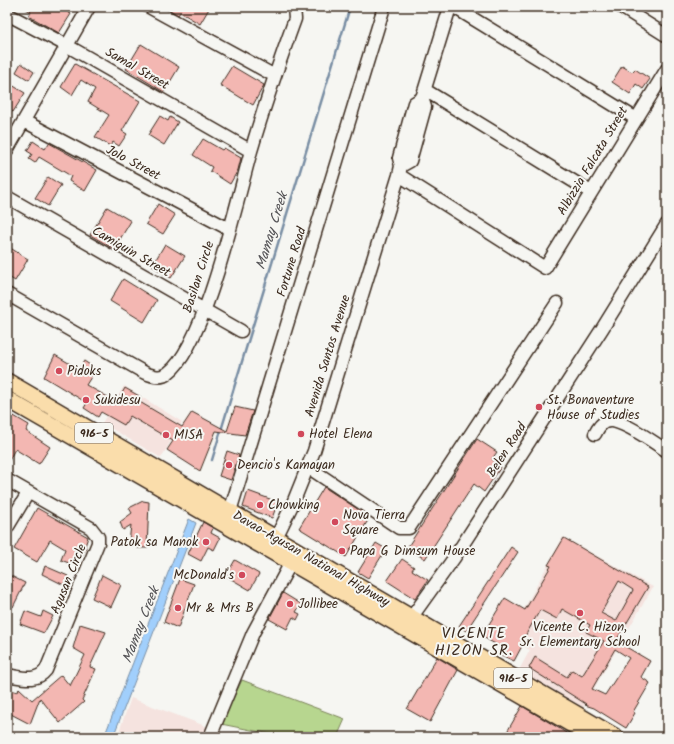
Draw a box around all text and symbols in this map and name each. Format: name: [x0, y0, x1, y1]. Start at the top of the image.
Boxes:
street label: Samal Street: [101, 42, 174, 96]
street label: Albizzia Falcata Street: [552, 102, 634, 220]
street label: Jolo Street: [102, 140, 165, 187]
water label: Mamay Creek: [250, 187, 295, 272]
street label: Camiguin Street: [88, 221, 175, 284]
street label: Fortune Road: [271, 224, 313, 300]
street label: Basilan Circle: [178, 238, 221, 316]
street label: Avenida Santos Avenue: [299, 292, 357, 420]
place label: Pidoks: [67, 361, 102, 382]
marker: Pidoks: [54, 366, 64, 376]
place label: Sukidesu: [94, 390, 141, 411]
place label: St. Bonaventure House of Studies: [547, 390, 640, 426]
marker: Sukidesu: [81, 395, 91, 405]
marker: St. Bonaventure House of Studies: [534, 402, 544, 412]
street label: Belen Road: [481, 418, 533, 481]
road number: 916-5: [75, 423, 113, 443]
place label: Hotel Elena: [309, 424, 373, 445]
place label: MISA: [174, 425, 203, 446]
marker: Hotel Elena: [296, 429, 306, 439]
marker: MISA: [161, 430, 171, 440]
place label: Dencio's Kamayan: [237, 455, 335, 476]
marker: Dencio's Kamayan: [224, 460, 234, 470]
place label: Chowking: [268, 495, 320, 516]
marker: Chowking: [255, 500, 265, 510]
street label: Davao-Agusan National Highway: [229, 505, 394, 613]
place label: Nova Tierra Square: [343, 505, 405, 541]
marker: Nova Tierra Square: [330, 517, 340, 527]
place label: Patok sa Manok: [110, 532, 199, 553]
marker: Patok sa Manok: [201, 537, 211, 547]
street label: Agusan Circle: [45, 541, 93, 617]
place label: Papa G Dimsum House: [350, 541, 475, 562]
marker: Papa G Dimsum House: [337, 546, 347, 556]
place label: McDonald's: [174, 565, 234, 586]
marker: McDonald's: [237, 570, 247, 580]
water label: Mamay Creek: [116, 582, 166, 666]
place label: Jollibee: [298, 594, 338, 615]
place label: Mr & Mrs B: [186, 598, 254, 619]
marker: Jollibee: [285, 599, 295, 609]
marker: Mr & Mrs B: [173, 603, 183, 613]
marker: Vicente C. Hizon, Sr. Elementary School: [575, 608, 585, 618]
place label: Vicente C. Hizon, Sr. Elementary School: [520, 617, 640, 653]
district label: VICENTE HIZON SR.: [435, 622, 513, 663]
road number: 916-5: [494, 668, 532, 688]

